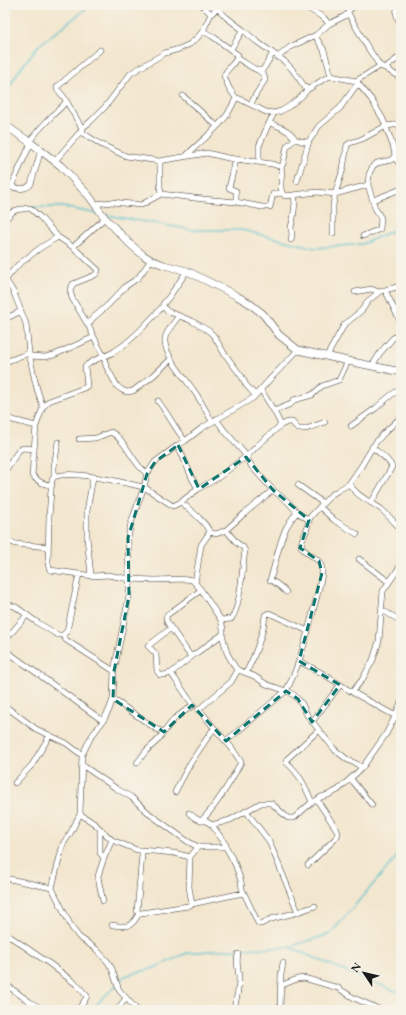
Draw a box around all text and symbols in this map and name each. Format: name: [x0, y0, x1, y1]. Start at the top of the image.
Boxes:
north arrow: [344, 953, 384, 993]
text: N: [348, 960, 364, 975]

